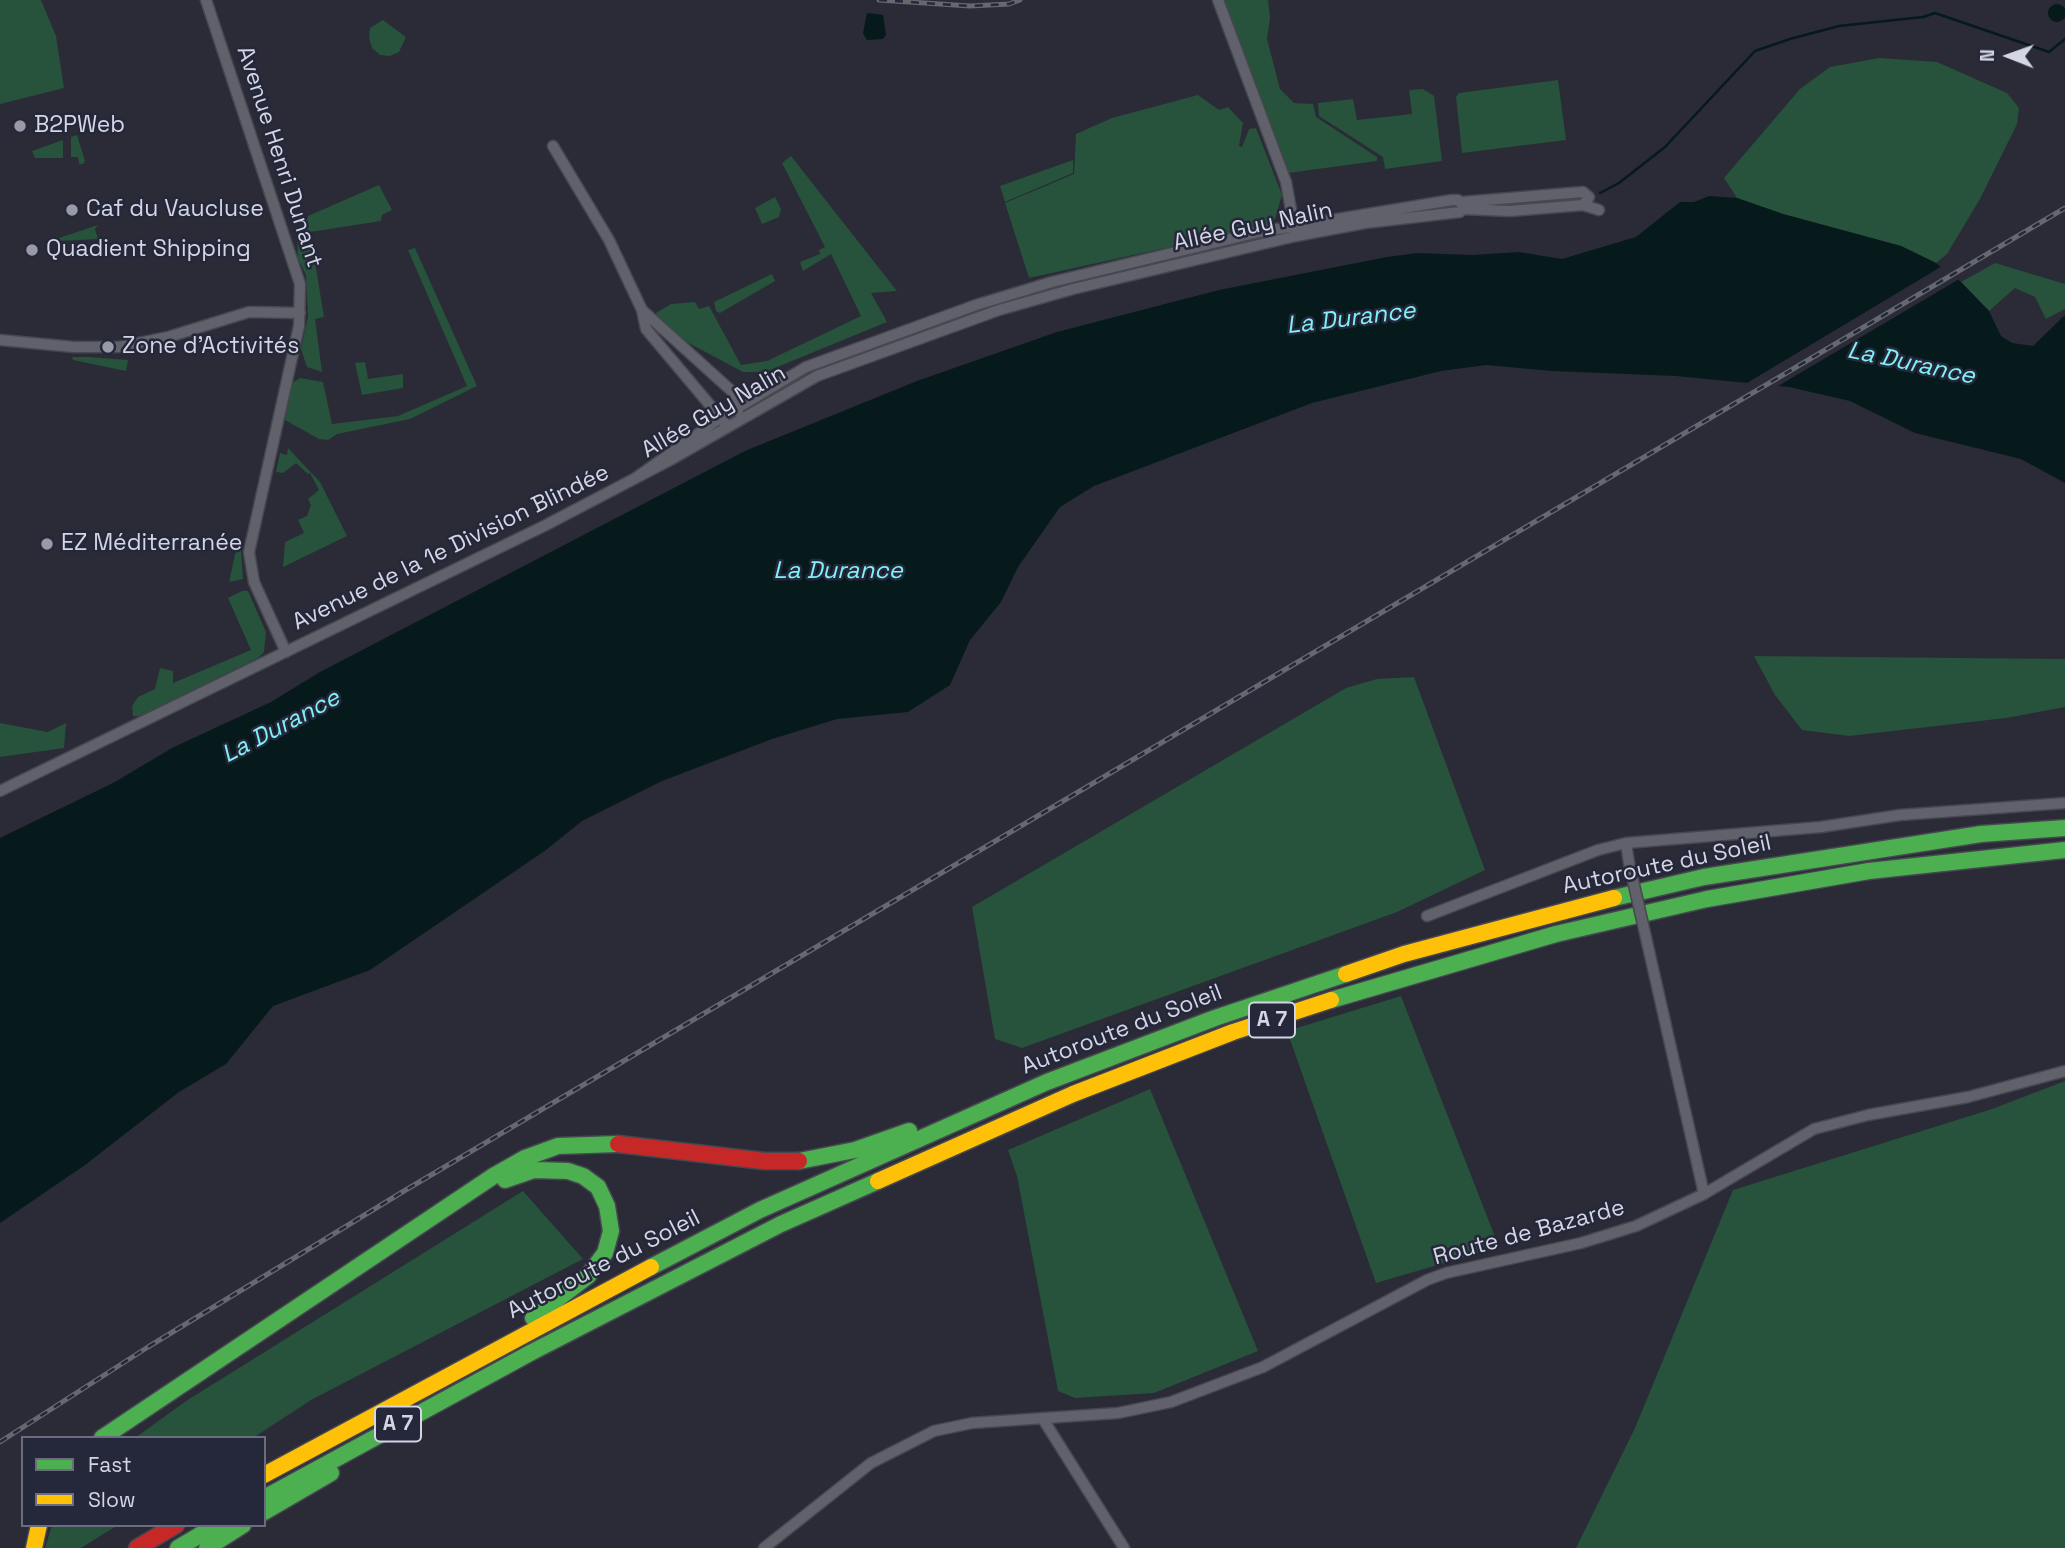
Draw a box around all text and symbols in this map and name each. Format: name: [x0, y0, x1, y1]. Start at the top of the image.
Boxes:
north arrow: [1974, 21, 2044, 91]
street label: Avenue Henri Dunant: [230, 43, 328, 271]
text: N: [1975, 49, 2000, 62]
place label: B2PWeb: [34, 112, 125, 140]
marker: B2PWeb: [12, 118, 28, 134]
place label: Caf du Vaucluse: [86, 196, 264, 224]
street label: Allée Guy Nalin: [1171, 197, 1335, 257]
marker: Caf du Vaucluse: [64, 202, 80, 218]
place label: Quadient Shipping: [46, 236, 251, 264]
marker: Quadient Shipping: [24, 242, 40, 258]
water label: La Durance: [1285, 297, 1417, 341]
place label: Zone d'Activités: [122, 333, 299, 361]
water label: La Durance: [1845, 336, 1977, 392]
marker: Zone d'Activités: [100, 339, 116, 355]
street label: Allée Guy Nalin: [637, 360, 791, 464]
street label: Avenue de la 1e Division Blindée: [288, 459, 614, 637]
place label: EZ Méditerranée: [61, 530, 242, 558]
marker: EZ Méditerranée: [39, 536, 55, 552]
water label: La Durance: [773, 557, 903, 585]
water label: La Durance: [217, 684, 345, 770]
street label: Autoroute du Soleil: [1560, 829, 1774, 901]
street label: Autoroute du Soleil: [1018, 979, 1226, 1081]
road number: A 7: [1249, 1002, 1295, 1038]
street label: Route de Bazarde: [1430, 1194, 1628, 1272]
street label: Autoroute du Soleil: [503, 1204, 705, 1326]
road number: A 7: [375, 1406, 421, 1442]
legend: [21, 1436, 266, 1527]
text: Fast: [88, 1451, 132, 1478]
text: Slow: [88, 1486, 136, 1513]

